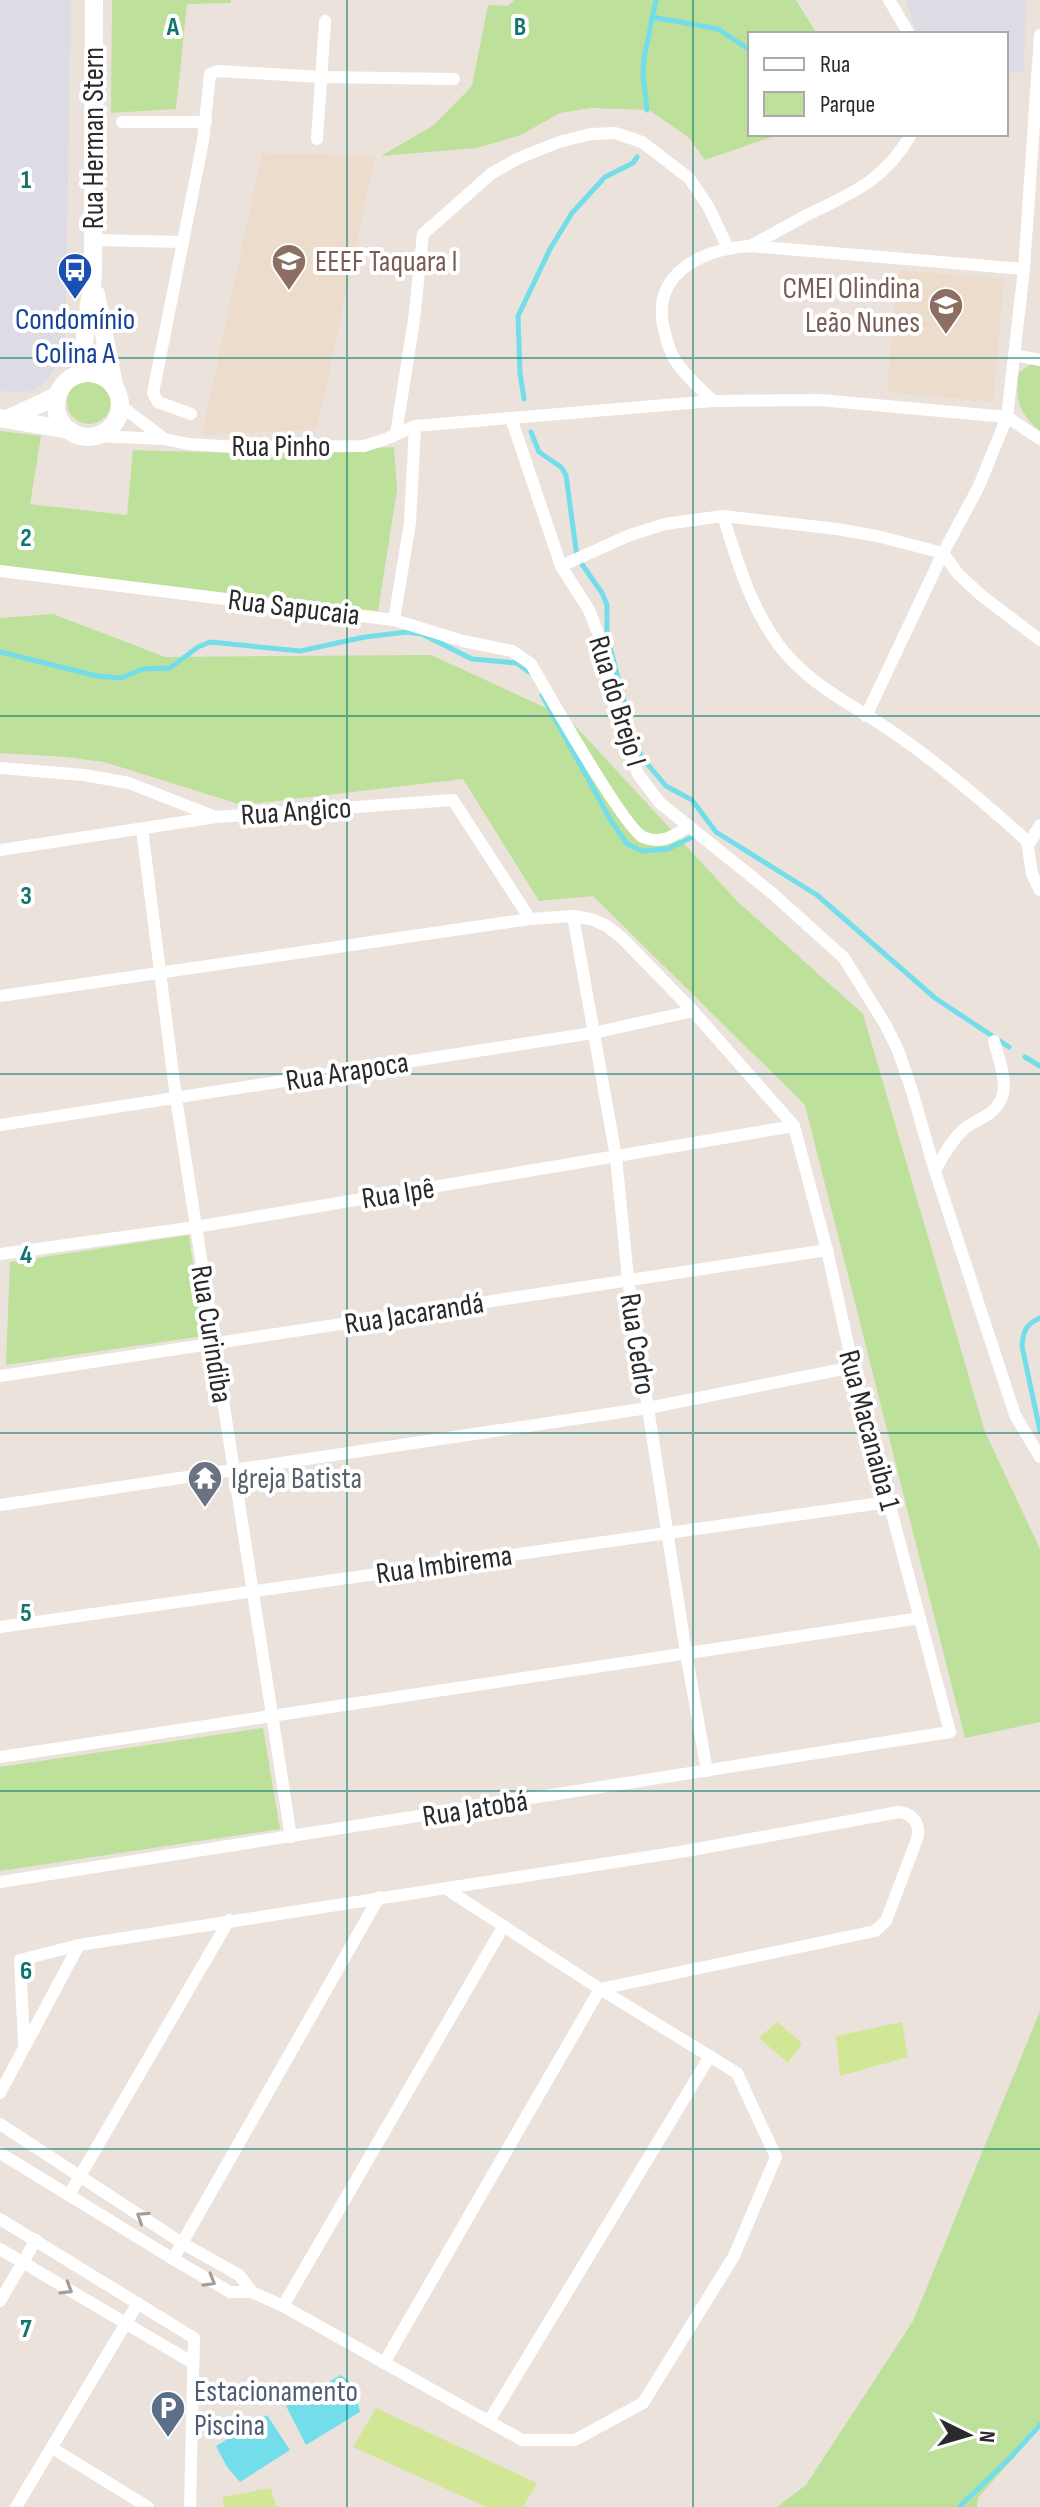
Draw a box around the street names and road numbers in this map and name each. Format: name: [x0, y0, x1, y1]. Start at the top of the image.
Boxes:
street label: Rua Herman Stern: [76, 47, 112, 229]
street label: Rua Pinho: [231, 429, 331, 465]
street label: Rua Sapucaia: [226, 582, 362, 634]
street label: Rua do Brejo I: [580, 632, 654, 771]
street label: Rua Angico: [240, 790, 353, 834]
street label: Rua Arapoca: [283, 1045, 411, 1099]
street label: Rua Ipê: [359, 1170, 437, 1217]
street label: Rua Curindiba: [182, 1263, 240, 1406]
street label: Rua Jacarandá: [342, 1285, 486, 1343]
street label: Rua Cedro: [611, 1291, 663, 1397]
street label: Rua Macanaiba 1: [830, 1346, 908, 1515]
street label: Rua Imbirema: [374, 1538, 515, 1592]
street label: Rua Jatobá: [420, 1783, 530, 1835]

